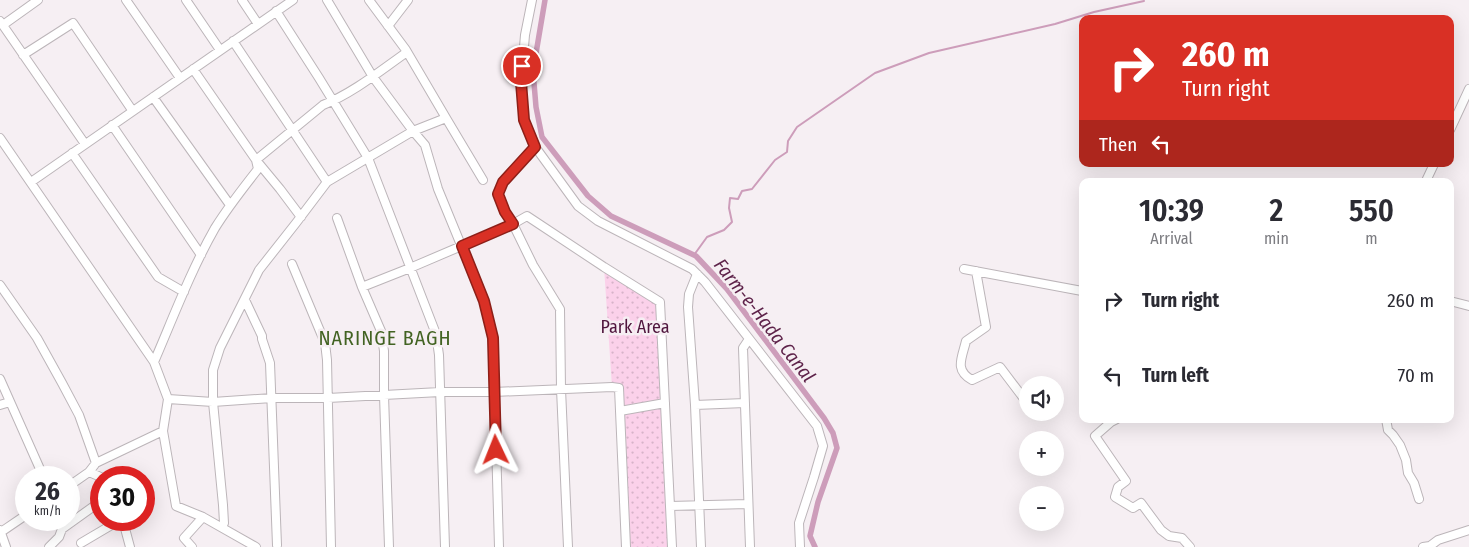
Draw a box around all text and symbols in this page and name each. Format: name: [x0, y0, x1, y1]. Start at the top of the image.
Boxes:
text: 260 m: [1182, 33, 1270, 75]
icon: right: [1099, 35, 1164, 100]
pin: [501, 45, 543, 87]
icon: arrive: [508, 52, 536, 80]
text: Turn right: [1182, 75, 1270, 102]
icon: left: [1147, 130, 1175, 158]
text: Then: [1099, 133, 1137, 156]
text: 10:39: [1139, 193, 1204, 229]
text: 2: [1270, 193, 1283, 229]
text: 550: [1349, 193, 1394, 229]
text: Arrival: [1150, 229, 1193, 248]
text: min: [1264, 229, 1289, 248]
text: m: [1365, 229, 1378, 248]
water label: Farm-e-Hada Canal: [709, 254, 820, 387]
icon: right: [1099, 287, 1127, 315]
text: Turn right: [1142, 289, 1219, 312]
text: 260 m: [1387, 289, 1434, 312]
park label: Park Area: [601, 316, 670, 338]
district label: NARINGE BAGH: [318, 326, 452, 350]
icon: left: [1099, 362, 1127, 390]
text: Turn left: [1142, 364, 1209, 387]
text: 70 m: [1398, 364, 1434, 387]
map controls: [1019, 376, 1064, 531]
button: sound: [1019, 376, 1064, 421]
position arrow: [469, 423, 521, 475]
button: +: [1019, 431, 1064, 476]
speed limit sign: 30: [90, 466, 155, 531]
text: 26: [35, 477, 60, 507]
button: −: [1019, 486, 1064, 531]
text: km/h: [34, 504, 61, 518]

